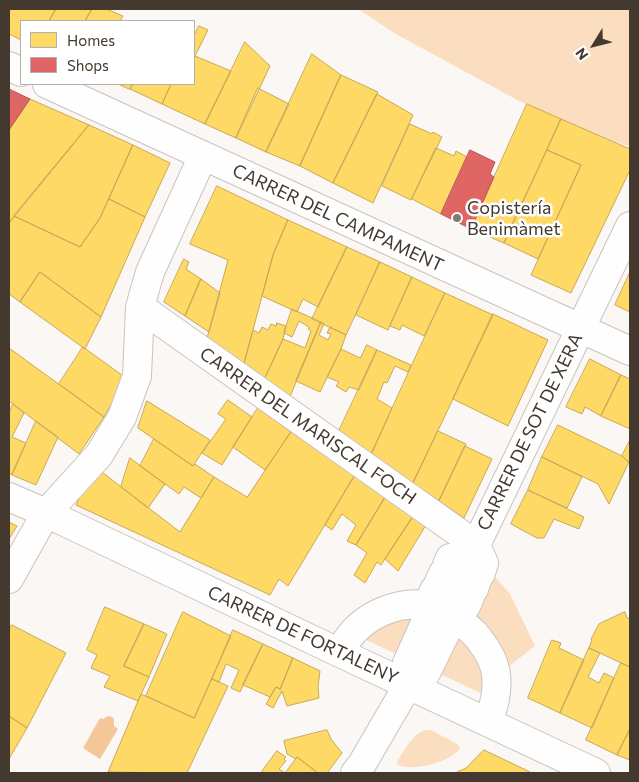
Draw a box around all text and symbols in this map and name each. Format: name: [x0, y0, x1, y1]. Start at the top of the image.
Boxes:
legend: [20, 20, 195, 85]
north arrow: [569, 20, 619, 70]
text: Homes: [67, 31, 115, 49]
text: N: [571, 45, 591, 63]
text: Shops: [67, 56, 109, 74]
street label: CARRER DEL CAMPAMENT: [229, 159, 447, 277]
place label: Copistería Benimàmet: [467, 197, 561, 240]
marker: Copistería Benimàmet: [451, 212, 463, 224]
street label: CARRER DE SOT DE XERA: [473, 330, 587, 534]
street label: CARRER DEL MARISCAL FOCH: [196, 343, 420, 509]
street label: CARRER DE FORTALENY: [204, 581, 402, 689]

